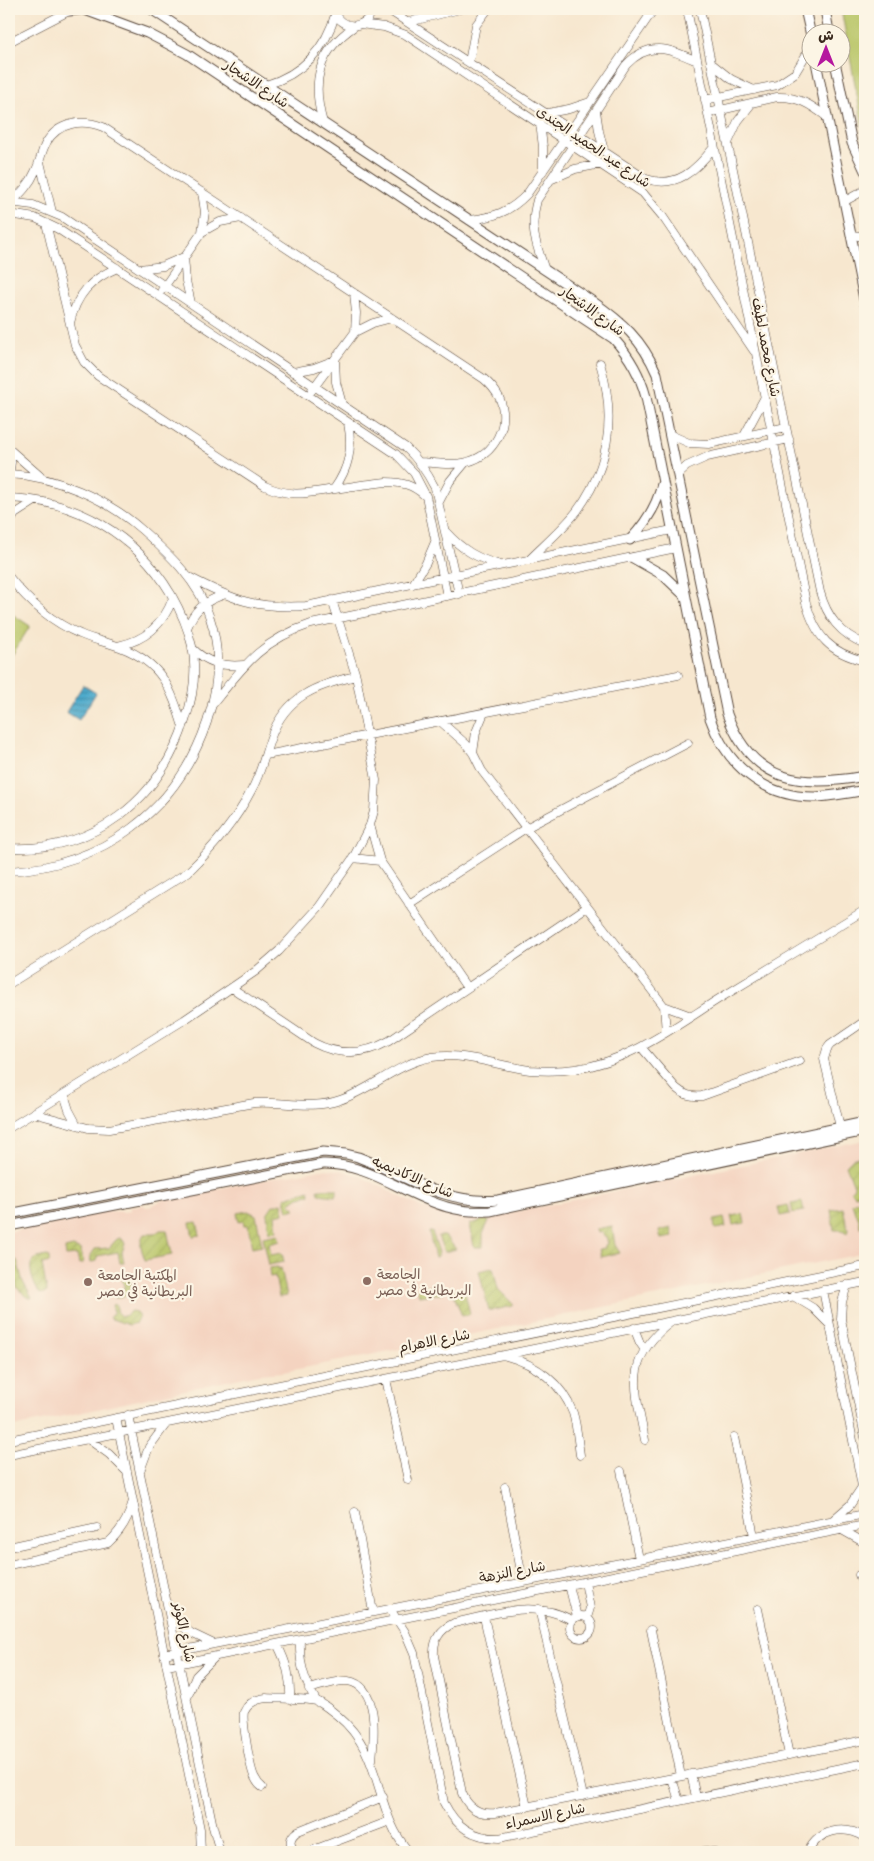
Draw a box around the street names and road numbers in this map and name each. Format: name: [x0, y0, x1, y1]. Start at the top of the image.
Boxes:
street label: شارع الاشجار: [219, 54, 293, 113]
street label: شارع عبد الحميد الجندى: [533, 101, 655, 192]
street label: شارع الاشجار: [556, 280, 629, 340]
street label: شارع محمد لطيف: [747, 296, 786, 399]
street label: شارع الاكاديميه: [369, 1150, 457, 1203]
street label: شارع الاهرام: [397, 1324, 472, 1358]
street label: شارع النزهة: [477, 1555, 547, 1588]
street label: شارع الكوثر: [168, 1599, 201, 1664]
street label: شارع الاسمراء: [503, 1797, 587, 1834]

